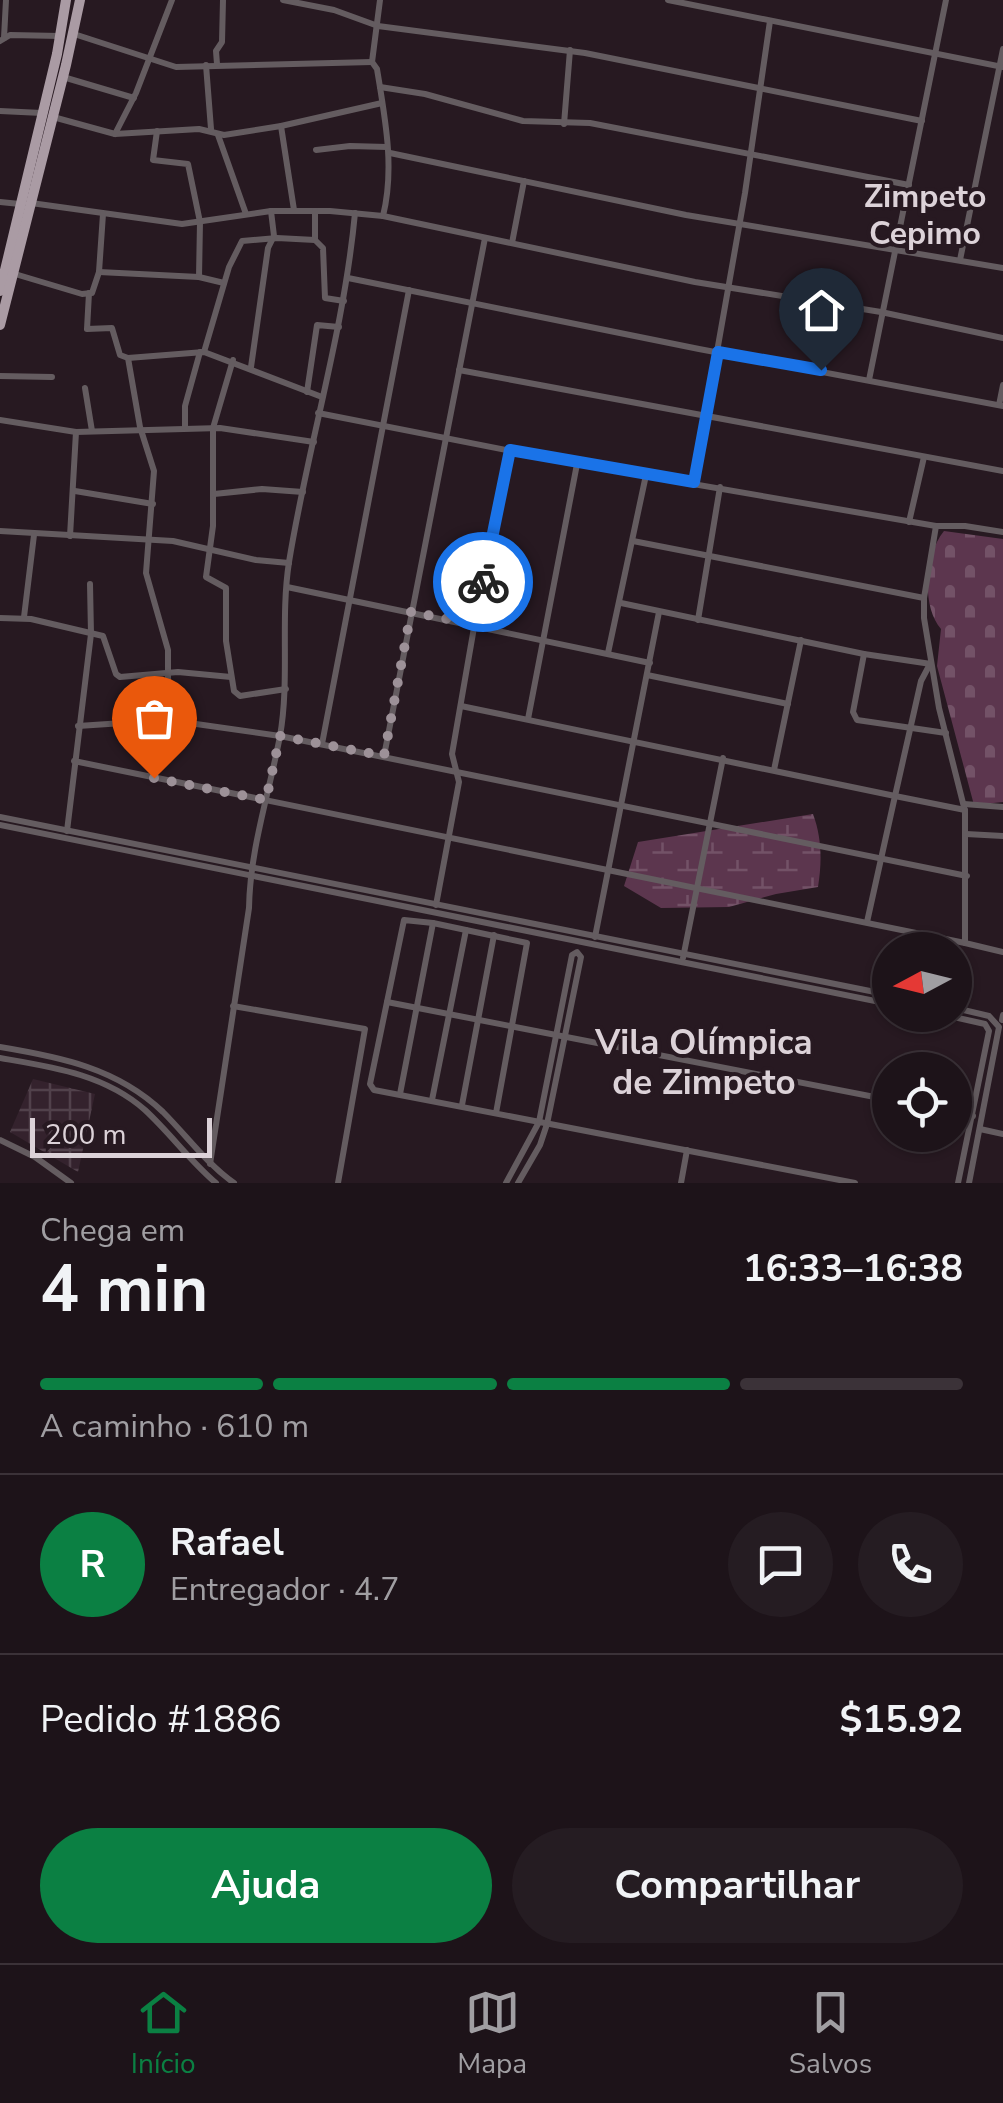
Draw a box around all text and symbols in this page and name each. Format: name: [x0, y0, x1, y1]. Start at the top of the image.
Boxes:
district label: Zimpeto Cepimo: [864, 175, 986, 255]
pin: [779, 268, 864, 371]
icon: home: [794, 283, 849, 338]
courier: [433, 532, 533, 632]
icon: bike: [456, 555, 511, 610]
pin: [112, 676, 197, 779]
icon: bag: [127, 691, 182, 746]
north arrow: [872, 932, 972, 1032]
map controls: [872, 932, 972, 1152]
district label: Vila Olímpica de Zimpeto: [594, 1019, 813, 1106]
button: locate: [872, 1052, 972, 1152]
scale bar: [30, 1113, 212, 1158]
text: 200 m: [45, 1116, 127, 1154]
text: Chega em: [40, 1209, 185, 1252]
text: 16:33–16:38: [743, 1243, 963, 1294]
text: 4 min: [40, 1245, 208, 1334]
text: A caminho · 610 m: [40, 1405, 309, 1448]
button: chat: [728, 1512, 833, 1617]
button: phone: [858, 1512, 963, 1617]
text: Rafael: [170, 1517, 284, 1568]
text: R: [79, 1539, 106, 1590]
text: Entregador · 4.7: [170, 1568, 399, 1611]
text: Pedido #1886: [40, 1694, 281, 1745]
text: $15.92: [840, 1694, 963, 1745]
button: Ajuda: [40, 1828, 492, 1943]
button: Compartilhar: [512, 1828, 963, 1943]
tab: Início: [131, 1985, 195, 2083]
tab: Mapa: [457, 1985, 527, 2083]
tab: Salvos: [789, 1985, 872, 2083]

